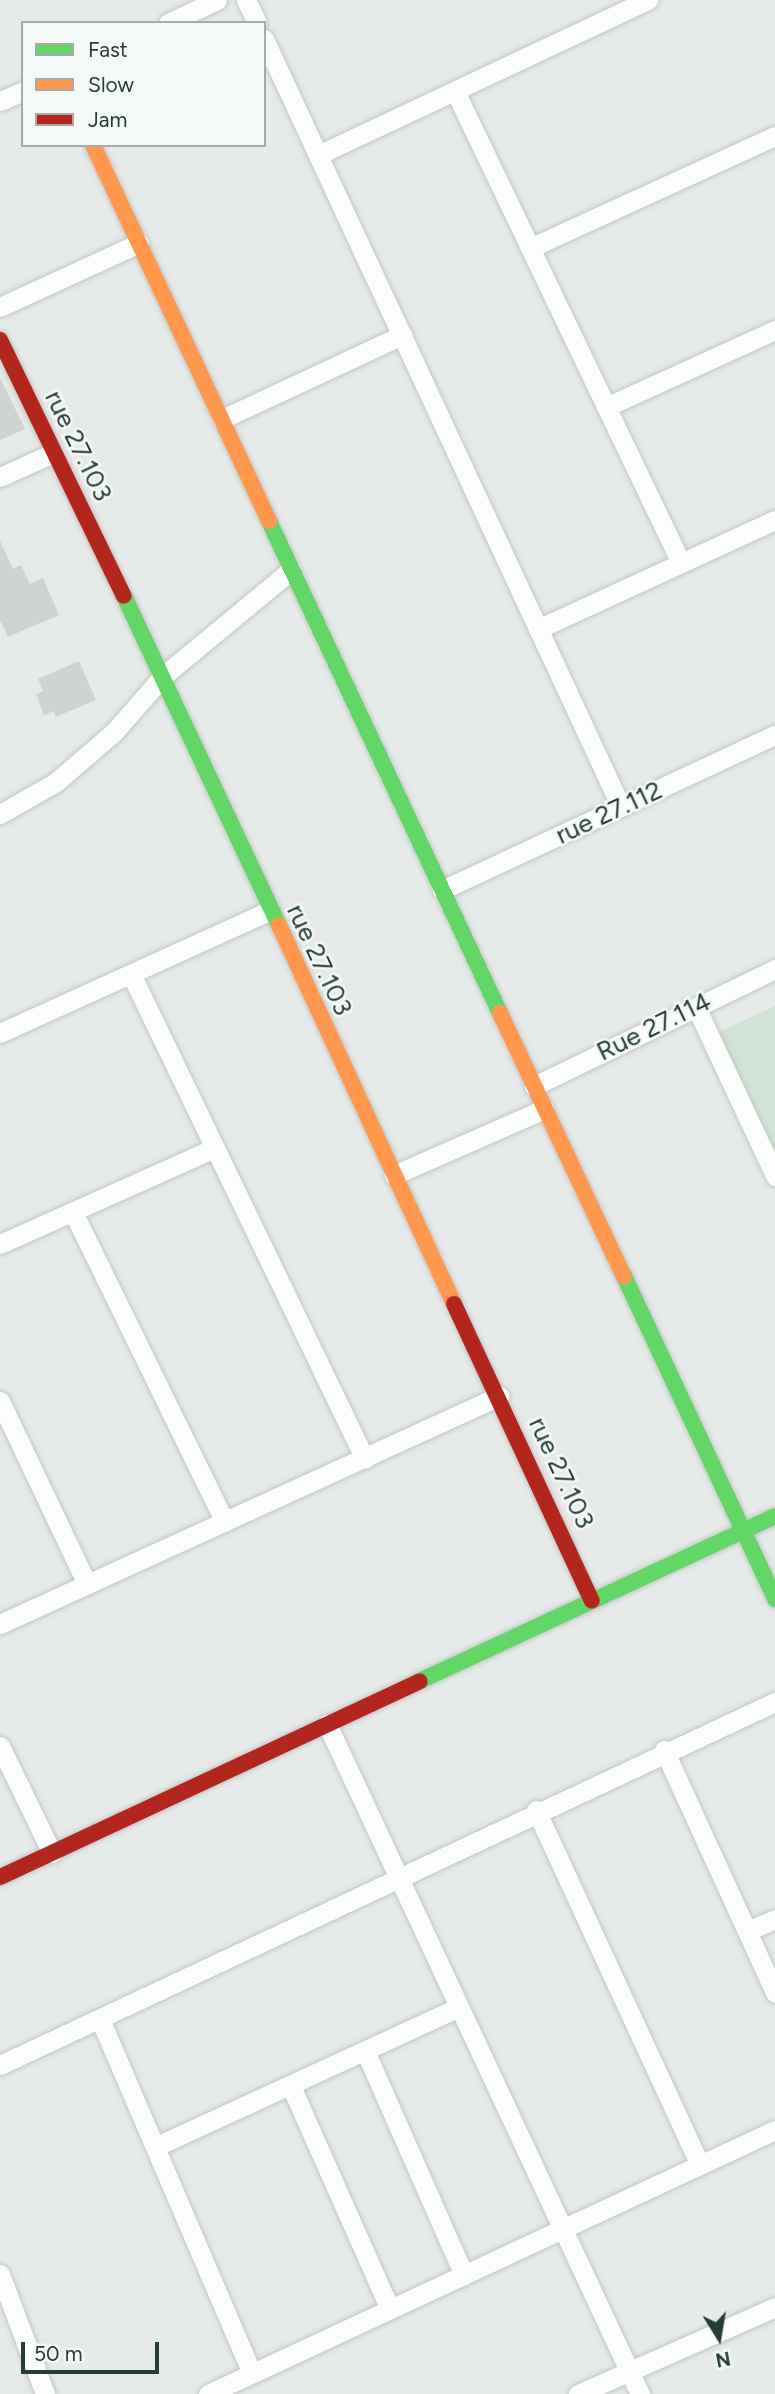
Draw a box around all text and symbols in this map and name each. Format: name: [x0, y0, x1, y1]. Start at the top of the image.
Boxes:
legend: [21, 21, 266, 147]
text: Fast: [88, 37, 128, 62]
text: Slow: [88, 72, 134, 97]
text: Jam: [88, 107, 127, 132]
street label: rue 27.103: [38, 386, 118, 506]
street label: rue 27.112: [551, 775, 667, 851]
street label: rue 27.103: [280, 899, 358, 1021]
street label: Rue 27.114: [592, 986, 716, 1068]
street label: rue 27.103: [522, 1412, 600, 1534]
north arrow: [684, 2303, 754, 2373]
scale bar: [24, 2328, 163, 2372]
text: 50 m: [34, 2341, 83, 2366]
text: N: [714, 2346, 733, 2372]

